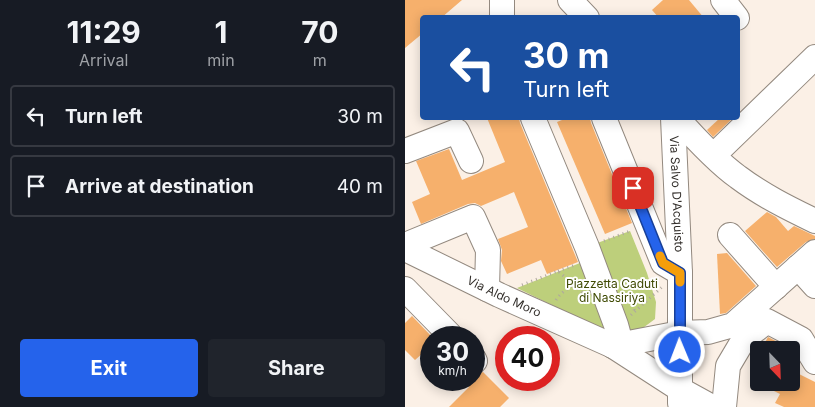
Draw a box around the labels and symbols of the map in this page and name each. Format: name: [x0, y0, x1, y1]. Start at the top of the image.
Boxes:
street label: Via Salvo D'Acquisto: [667, 135, 687, 253]
pin: [612, 167, 654, 209]
street label: Via Aldo Moro: [465, 273, 544, 320]
park label: Piazzetta Caduti di Nassiriya: [566, 276, 658, 305]
position arrow: [653, 325, 705, 377]
speed limit sign: 40: [495, 326, 560, 391]
north arrow: [750, 341, 800, 391]

